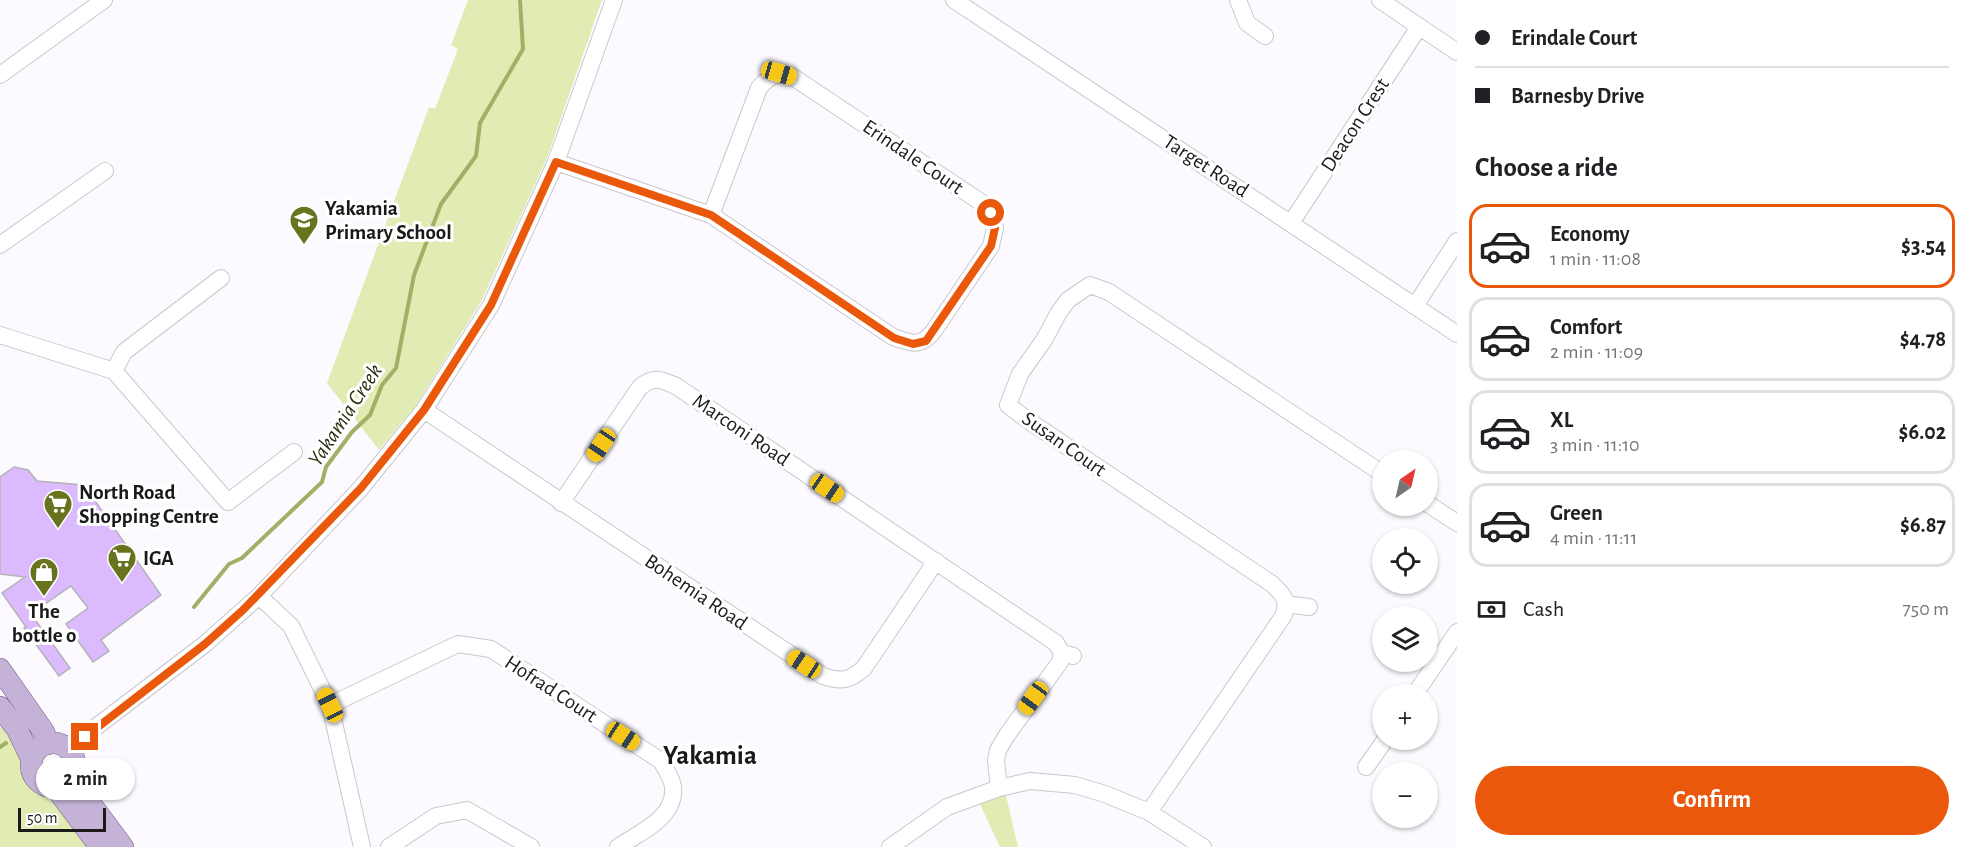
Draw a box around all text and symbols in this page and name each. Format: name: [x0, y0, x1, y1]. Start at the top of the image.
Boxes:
text: Erindale Court: [1511, 27, 1637, 49]
car: [759, 59, 799, 87]
street label: Deacon Crest: [1317, 74, 1393, 176]
text: Barnesby Drive: [1511, 85, 1644, 107]
street label: Erindale Court: [859, 116, 967, 198]
street label: Target Road: [1160, 131, 1252, 201]
text: Choose a ride: [1475, 154, 1618, 181]
place label: Yakamia Primary School: [325, 198, 452, 243]
route start: [977, 199, 1004, 226]
school or university icon: Yakamia Primary School: [288, 204, 320, 246]
icon: car: [1478, 219, 1532, 273]
text: Economy: [1550, 223, 1630, 245]
text: $3.54: [1901, 235, 1946, 257]
text: 1 min · 11:08: [1550, 249, 1641, 269]
icon: car: [1478, 312, 1532, 366]
text: Comfort: [1550, 316, 1622, 338]
text: $4.78: [1900, 328, 1946, 350]
text: 2 min · 11:09: [1550, 342, 1643, 362]
water label: Yakamia Creek: [304, 360, 386, 470]
street label: Marconi Road: [689, 390, 793, 470]
icon: car: [1478, 405, 1532, 459]
street label: Susan Court: [1018, 408, 1110, 481]
text: XL: [1550, 409, 1573, 431]
text: $6.02: [1899, 421, 1946, 443]
car: [583, 425, 619, 465]
text: 3 min · 11:10: [1550, 435, 1640, 455]
north arrow: [1372, 450, 1438, 516]
map controls: [1372, 450, 1438, 828]
car: [807, 470, 847, 506]
place label: North Road Shopping Centre: [79, 482, 219, 527]
supermarket icon: North Road Shopping Centre: [42, 488, 74, 530]
icon: car: [1478, 498, 1532, 552]
text: Green: [1550, 502, 1603, 524]
text: $6.87: [1900, 514, 1946, 536]
button: locate: [1372, 528, 1438, 594]
text: 4 min · 11:11: [1550, 528, 1637, 548]
supermarket icon: IGA: [106, 542, 138, 584]
place label: IGA: [143, 548, 174, 569]
street label: Bohemia Road: [641, 550, 751, 634]
shop icon: The bottle o: [28, 556, 60, 598]
icon: cash: [1475, 593, 1508, 626]
text: Cash: [1523, 598, 1564, 620]
text: 750 m: [1902, 599, 1949, 619]
place label: The bottle o: [12, 601, 76, 646]
button: layers: [1372, 606, 1438, 672]
car: [784, 647, 824, 681]
street label: Hofrad Court: [501, 651, 601, 727]
car: [1015, 678, 1051, 718]
button: +: [1372, 684, 1438, 750]
car: [314, 685, 346, 725]
car: [603, 719, 643, 753]
route end: [71, 723, 98, 750]
district label: Yakamia: [663, 742, 757, 769]
callout: 2 min: [36, 758, 134, 800]
button: −: [1372, 762, 1438, 828]
button: Confirm: [1475, 766, 1949, 835]
text: 2 min: [63, 769, 108, 789]
scale bar: [18, 805, 106, 832]
text: 50 m: [27, 810, 58, 826]

